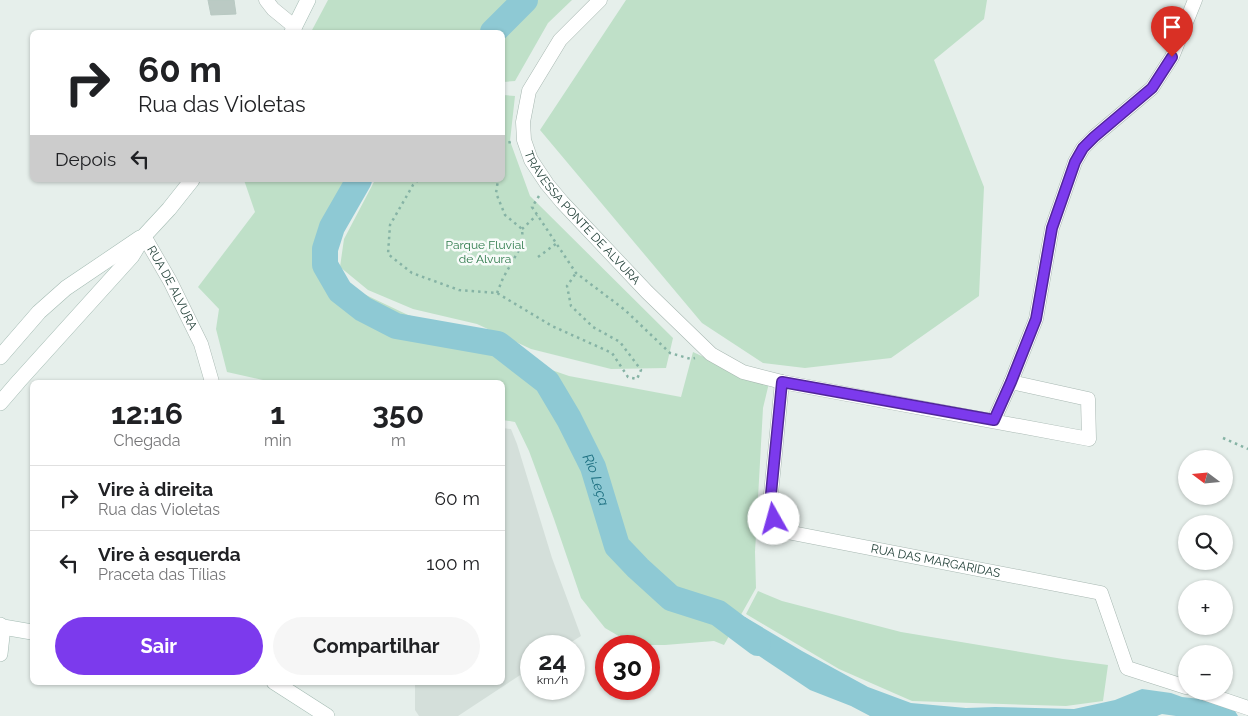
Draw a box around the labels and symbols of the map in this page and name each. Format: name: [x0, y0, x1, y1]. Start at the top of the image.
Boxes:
pin: [1151, 6, 1193, 57]
street label: TRAVESSA PONTE DE ALVURA: [521, 149, 643, 287]
park label: Parque Fluvial de Alvura: [446, 238, 525, 266]
street label: RUA DE ALVURA: [144, 243, 200, 332]
north arrow: [1178, 450, 1232, 505]
water label: Rio Leça: [580, 451, 612, 508]
position arrow: [747, 492, 799, 544]
street label: RUA DAS MARGARIDAS: [870, 541, 1002, 580]
speed limit sign: 30: [595, 635, 660, 700]

